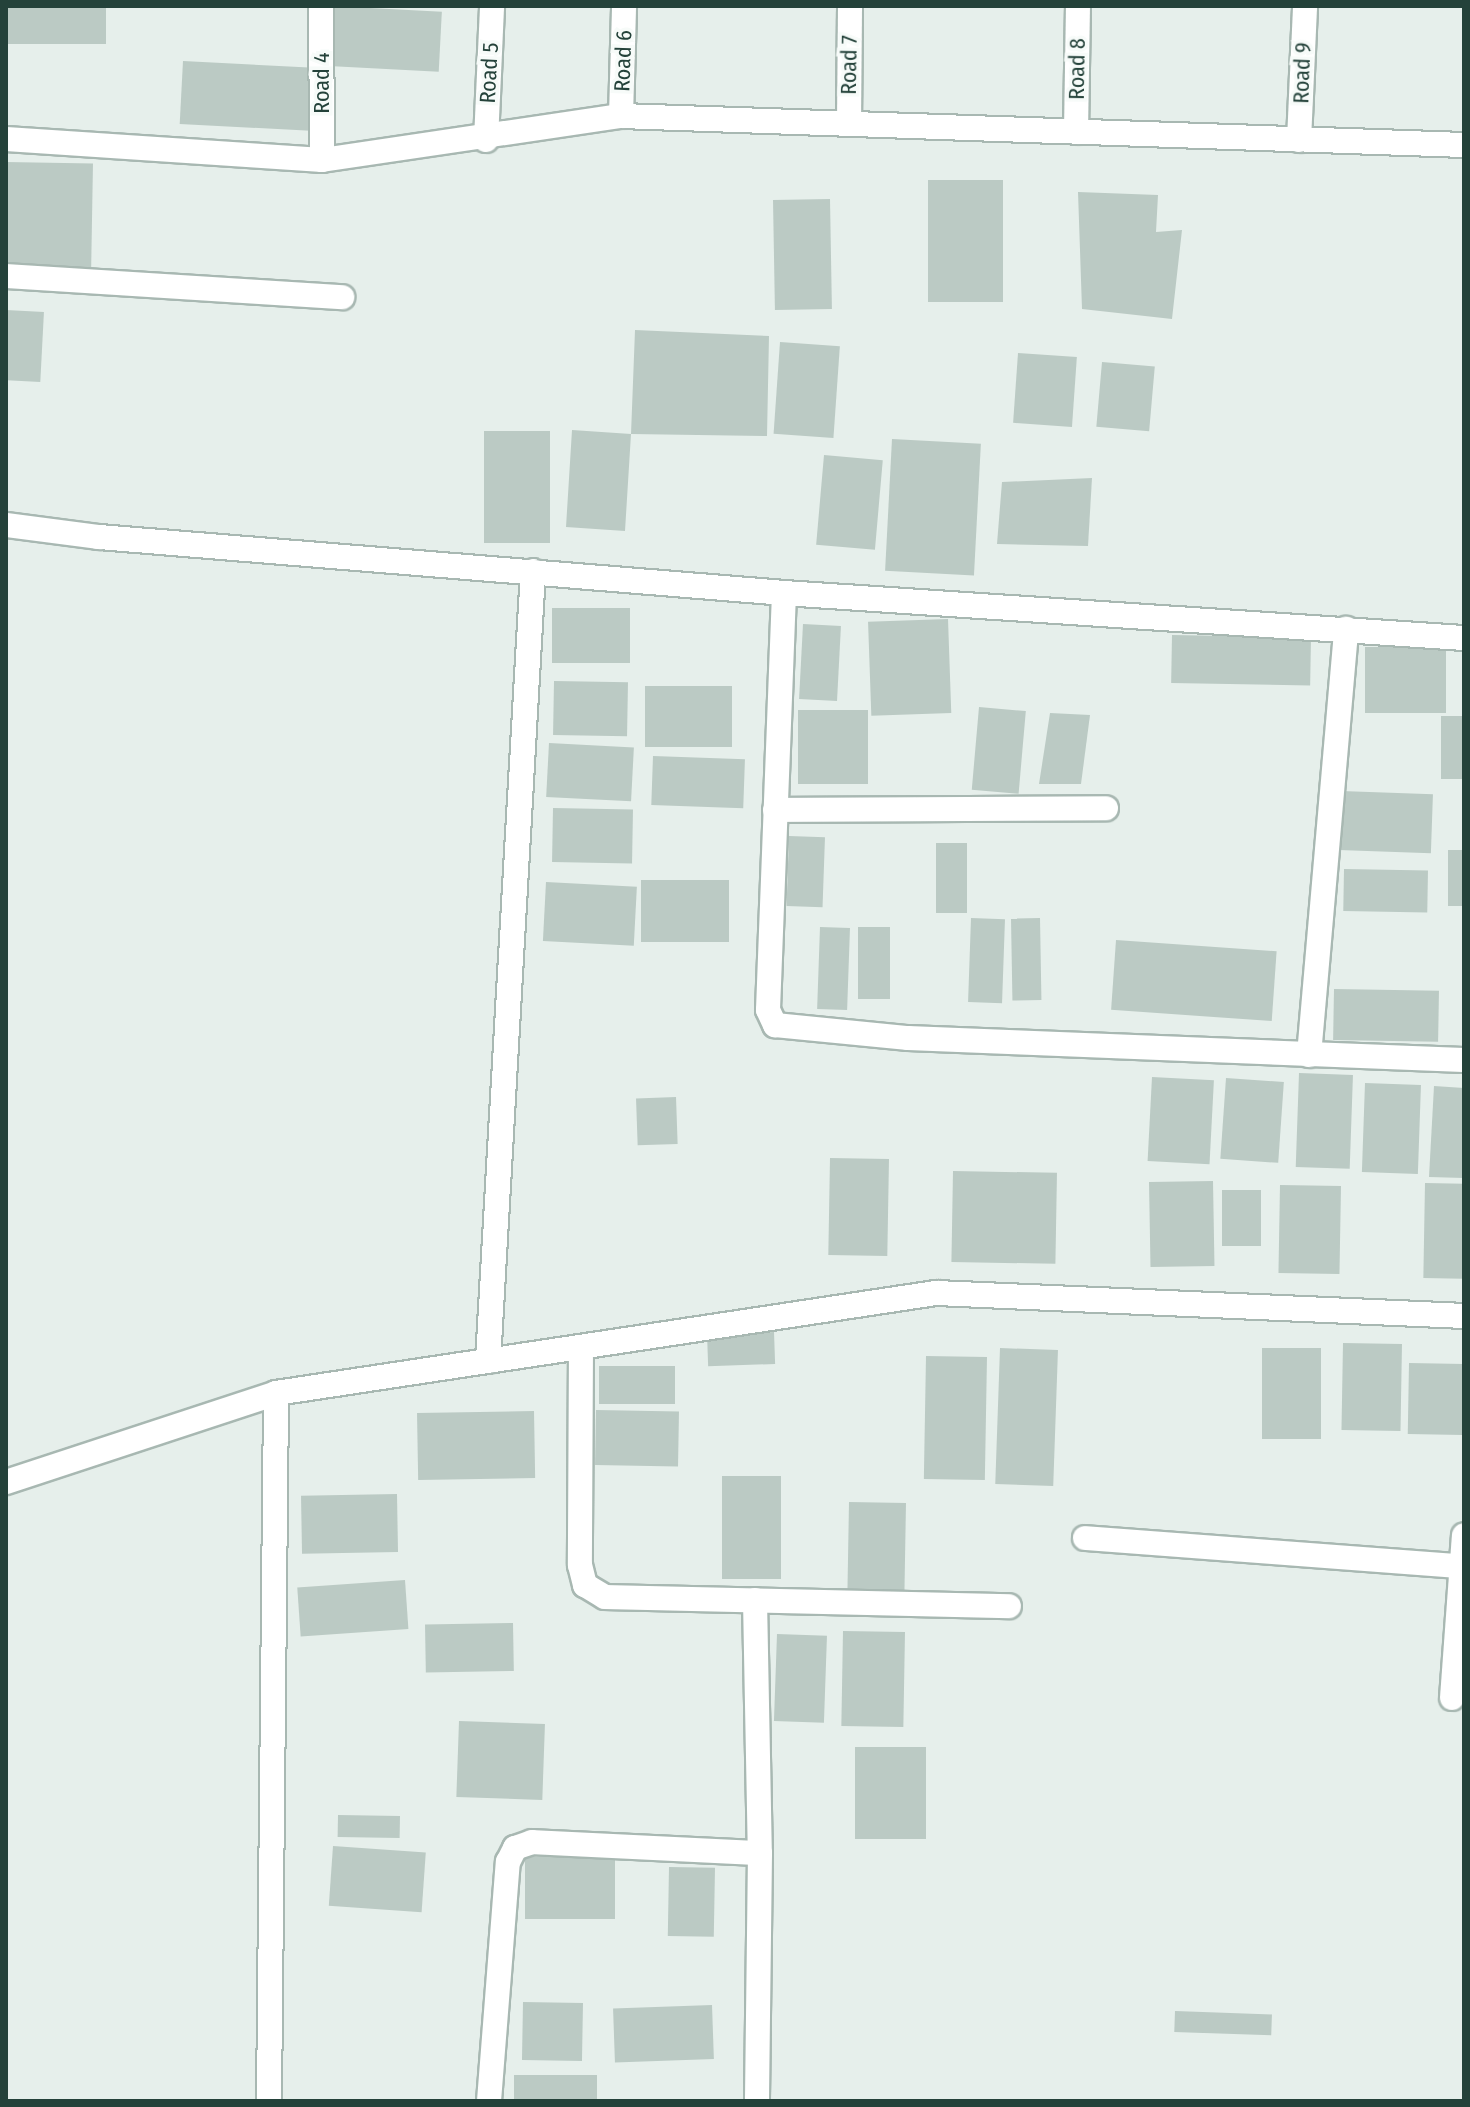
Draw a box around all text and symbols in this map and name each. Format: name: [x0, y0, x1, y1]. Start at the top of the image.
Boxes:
street label: Road 6: [609, 30, 637, 92]
street label: Road 7: [835, 35, 863, 95]
street label: Road 8: [1063, 38, 1091, 100]
street label: Road 5: [474, 42, 504, 104]
street label: Road 9: [1288, 42, 1316, 104]
street label: Road 4: [309, 52, 335, 114]

